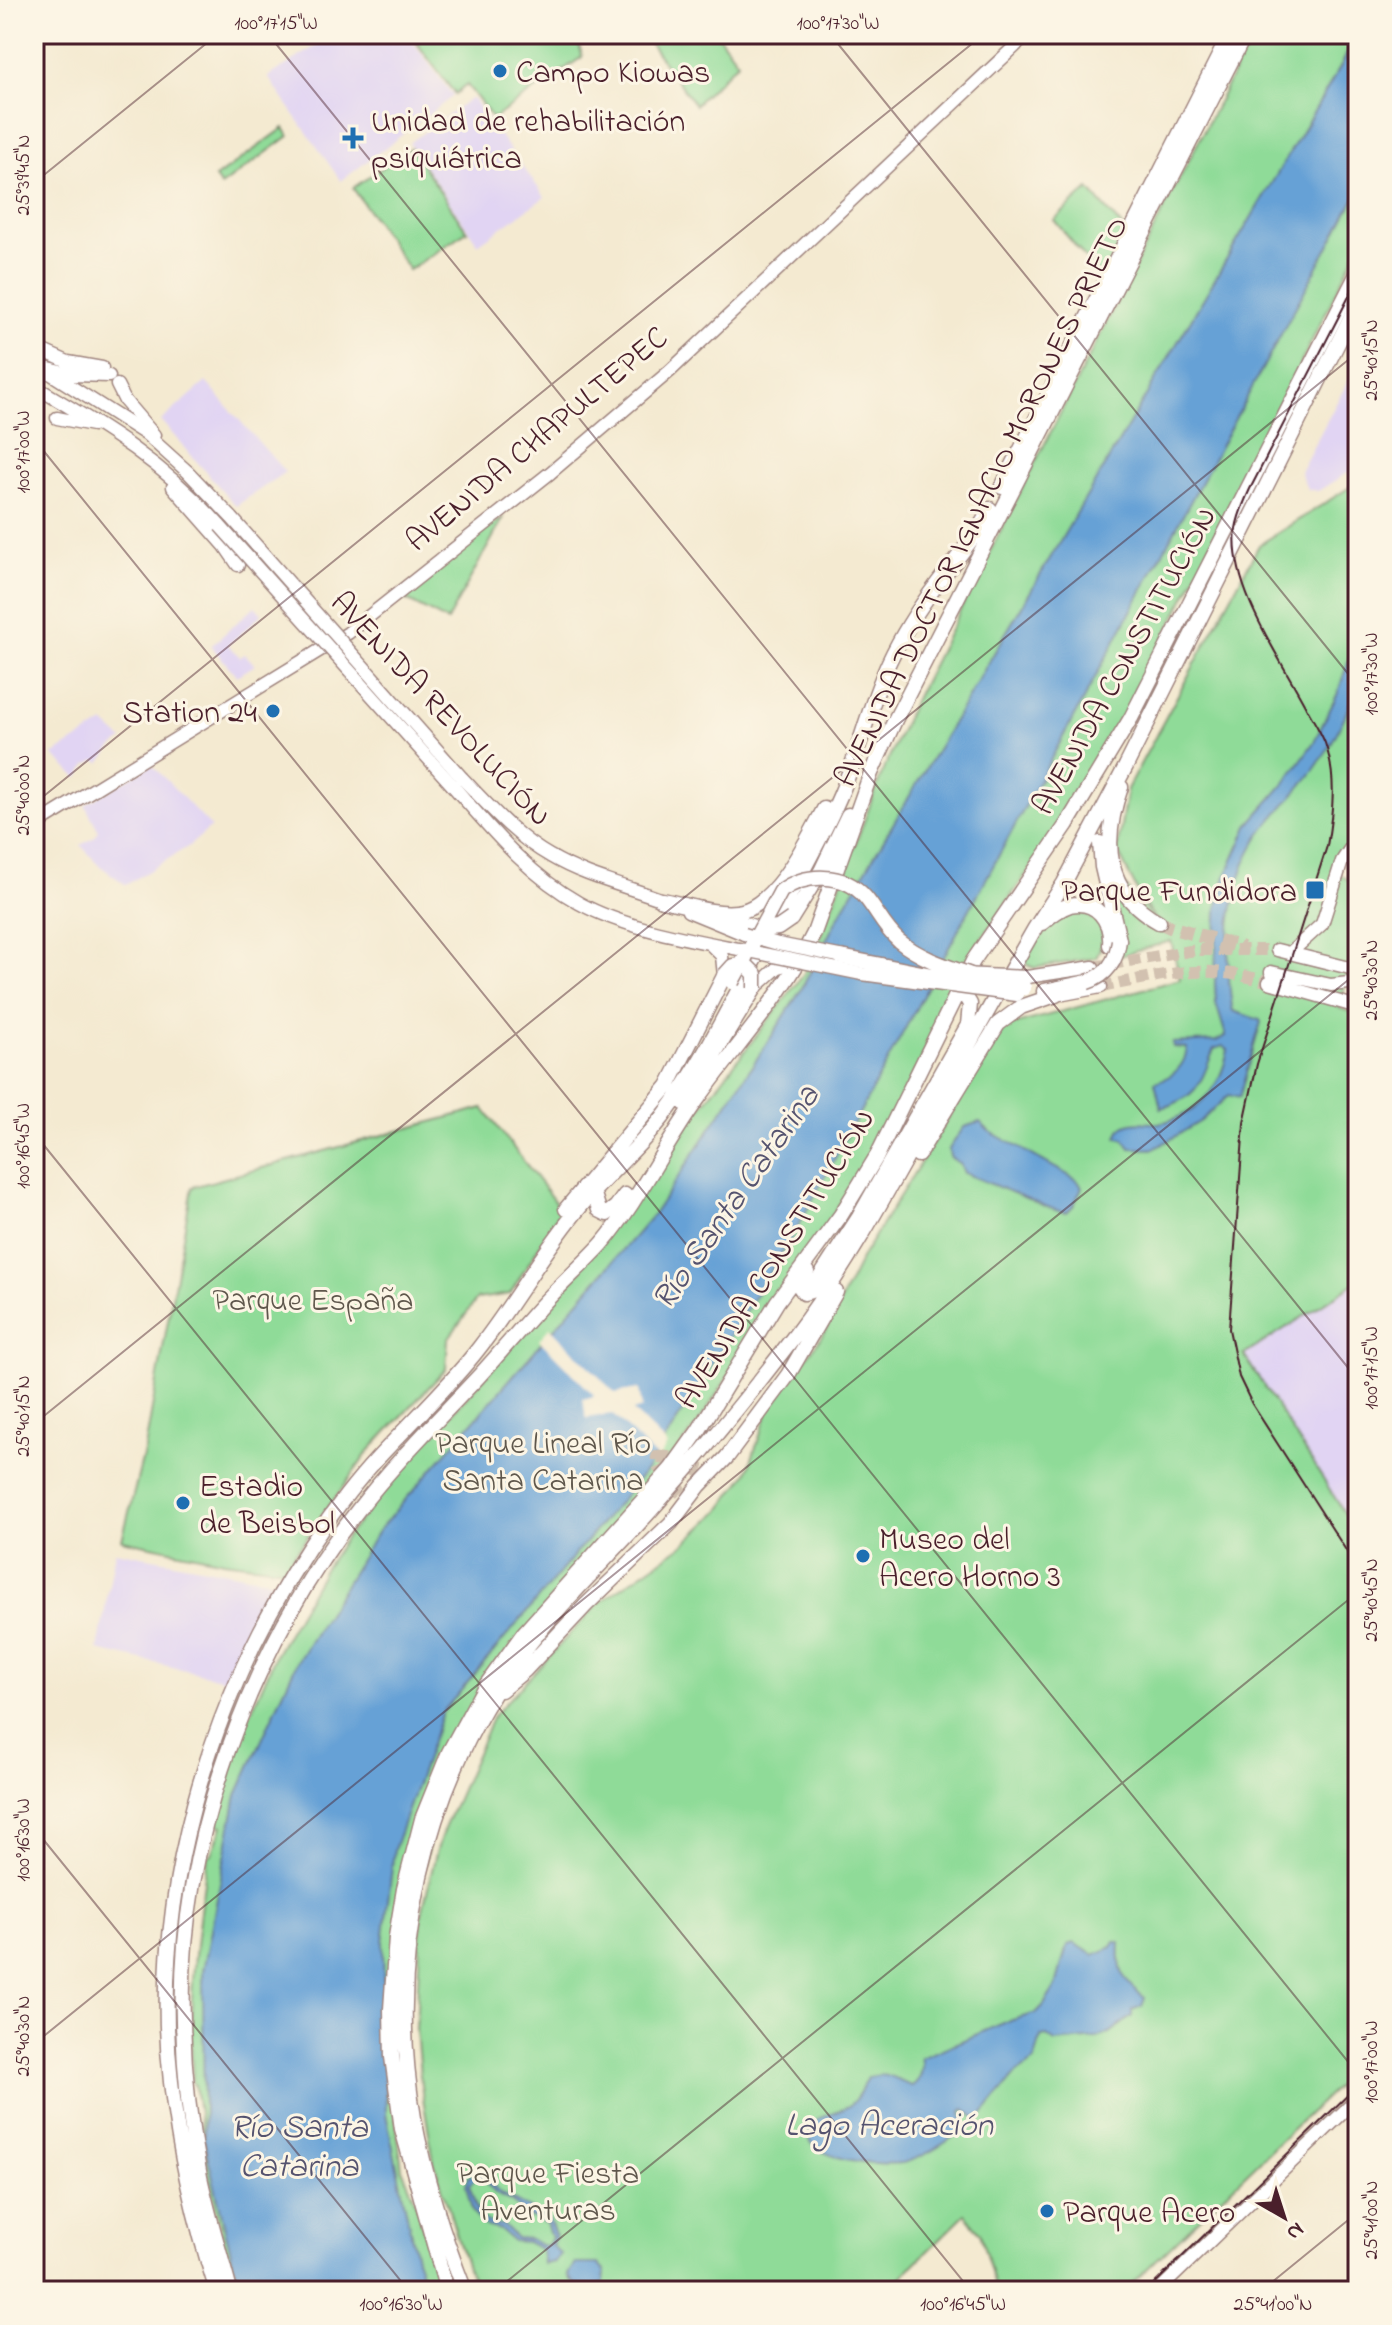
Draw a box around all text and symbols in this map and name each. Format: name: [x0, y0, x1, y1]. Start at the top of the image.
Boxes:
text: 100°17'15"W: [234, 10, 318, 39]
text: 100°17'30"W: [797, 10, 879, 39]
place label: Campo Kiowas: [516, 51, 710, 98]
marker: Campo Kiowas: [491, 62, 509, 80]
place label: Unidad de rehabilitación psiquiátrica: [371, 100, 685, 184]
marker: Unidad de rehabilitación psiquiátrica: [342, 127, 364, 149]
text: 25°39'45"N: [10, 135, 39, 215]
street label: AVENIDA DOCTOR IGNACIO MORONES PRIETO: [824, 209, 1142, 796]
street label: AVENIDA CHAPULTEPEC: [397, 317, 680, 565]
text: 25°40'15"N: [1358, 319, 1387, 401]
text: 100°17'00"W: [10, 410, 39, 494]
street label: AVENIDA CONSTITUCIÓN: [1022, 499, 1231, 825]
street label: AVENIDA REVOLUCIÓN: [317, 582, 561, 839]
text: 100°17'30"W: [1358, 633, 1387, 715]
place label: Station 24: [122, 691, 257, 738]
marker: Station 24: [264, 702, 282, 720]
text: 25°40'00"N: [10, 754, 39, 836]
place label: Parque Fundidora: [1061, 870, 1297, 917]
marker: Parque Fundidora: [1304, 879, 1326, 901]
text: 25°40'30"N: [1358, 940, 1387, 1020]
water label: Río Santa Catarina: [641, 1075, 834, 1321]
street label: AVENIDA CONSTITUCIÓN: [665, 1101, 889, 1419]
text: 100°16'45"W: [10, 1103, 39, 1189]
park label: Parque España: [212, 1279, 414, 1326]
text: 100°17'15"W: [1358, 1326, 1387, 1410]
text: 25°40'15"N: [10, 1375, 39, 1457]
park label: Parque Lineal Río Santa Catarina: [435, 1422, 651, 1506]
place label: Estadio de Beisbol: [199, 1465, 335, 1549]
marker: Estadio de Beisbol: [174, 1494, 192, 1512]
place label: Museo del Acero Horno 3: [879, 1518, 1061, 1602]
marker: Museo del Acero Horno 3: [854, 1547, 872, 1565]
text: 25°40'45"N: [1358, 1558, 1387, 1642]
text: 100°16'30"W: [10, 1798, 39, 1882]
text: 25°40'30"N: [10, 1996, 39, 2076]
text: 100°17'00"W: [1358, 2020, 1387, 2104]
water label: Lago Aceración: [785, 2102, 994, 2152]
water label: Río Santa Catarina: [230, 2104, 369, 2193]
park label: Parque Fiesta Aventuras: [457, 2152, 639, 2236]
north arrow: [1244, 2177, 1324, 2257]
text: 25°41'00"N: [1358, 2181, 1387, 2259]
place label: Parque Acero: [1063, 2191, 1235, 2238]
marker: Parque Acero: [1038, 2202, 1056, 2220]
text: N: [1279, 2213, 1311, 2247]
text: 100°16'30"W: [359, 2291, 443, 2320]
text: 100°16'45"W: [920, 2291, 1006, 2320]
text: 25°41'00"N: [1234, 2291, 1312, 2320]

